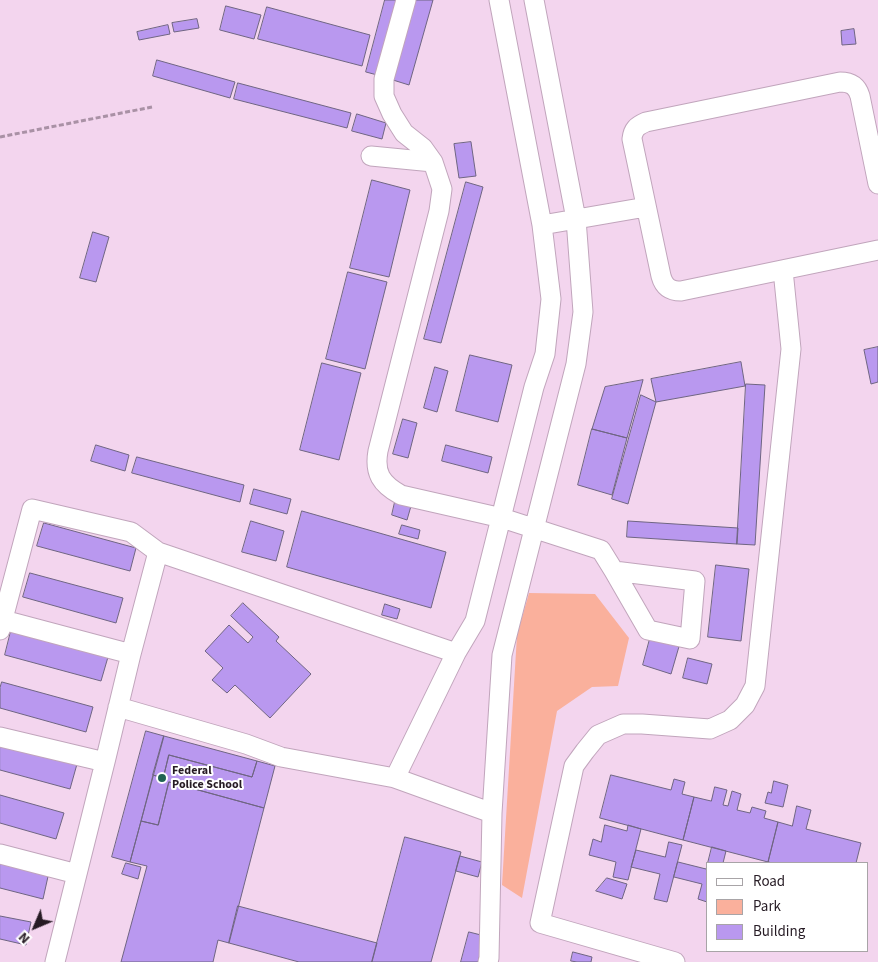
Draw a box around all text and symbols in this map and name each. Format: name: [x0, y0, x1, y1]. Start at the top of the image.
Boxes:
place label: Federal Police School: [172, 764, 242, 792]
marker: Federal Police School: [156, 772, 168, 784]
legend: [706, 862, 868, 952]
text: Road: [753, 871, 785, 892]
text: Park: [753, 896, 781, 917]
north arrow: [10, 902, 60, 952]
text: Building: [753, 921, 805, 942]
text: N: [14, 927, 35, 948]

